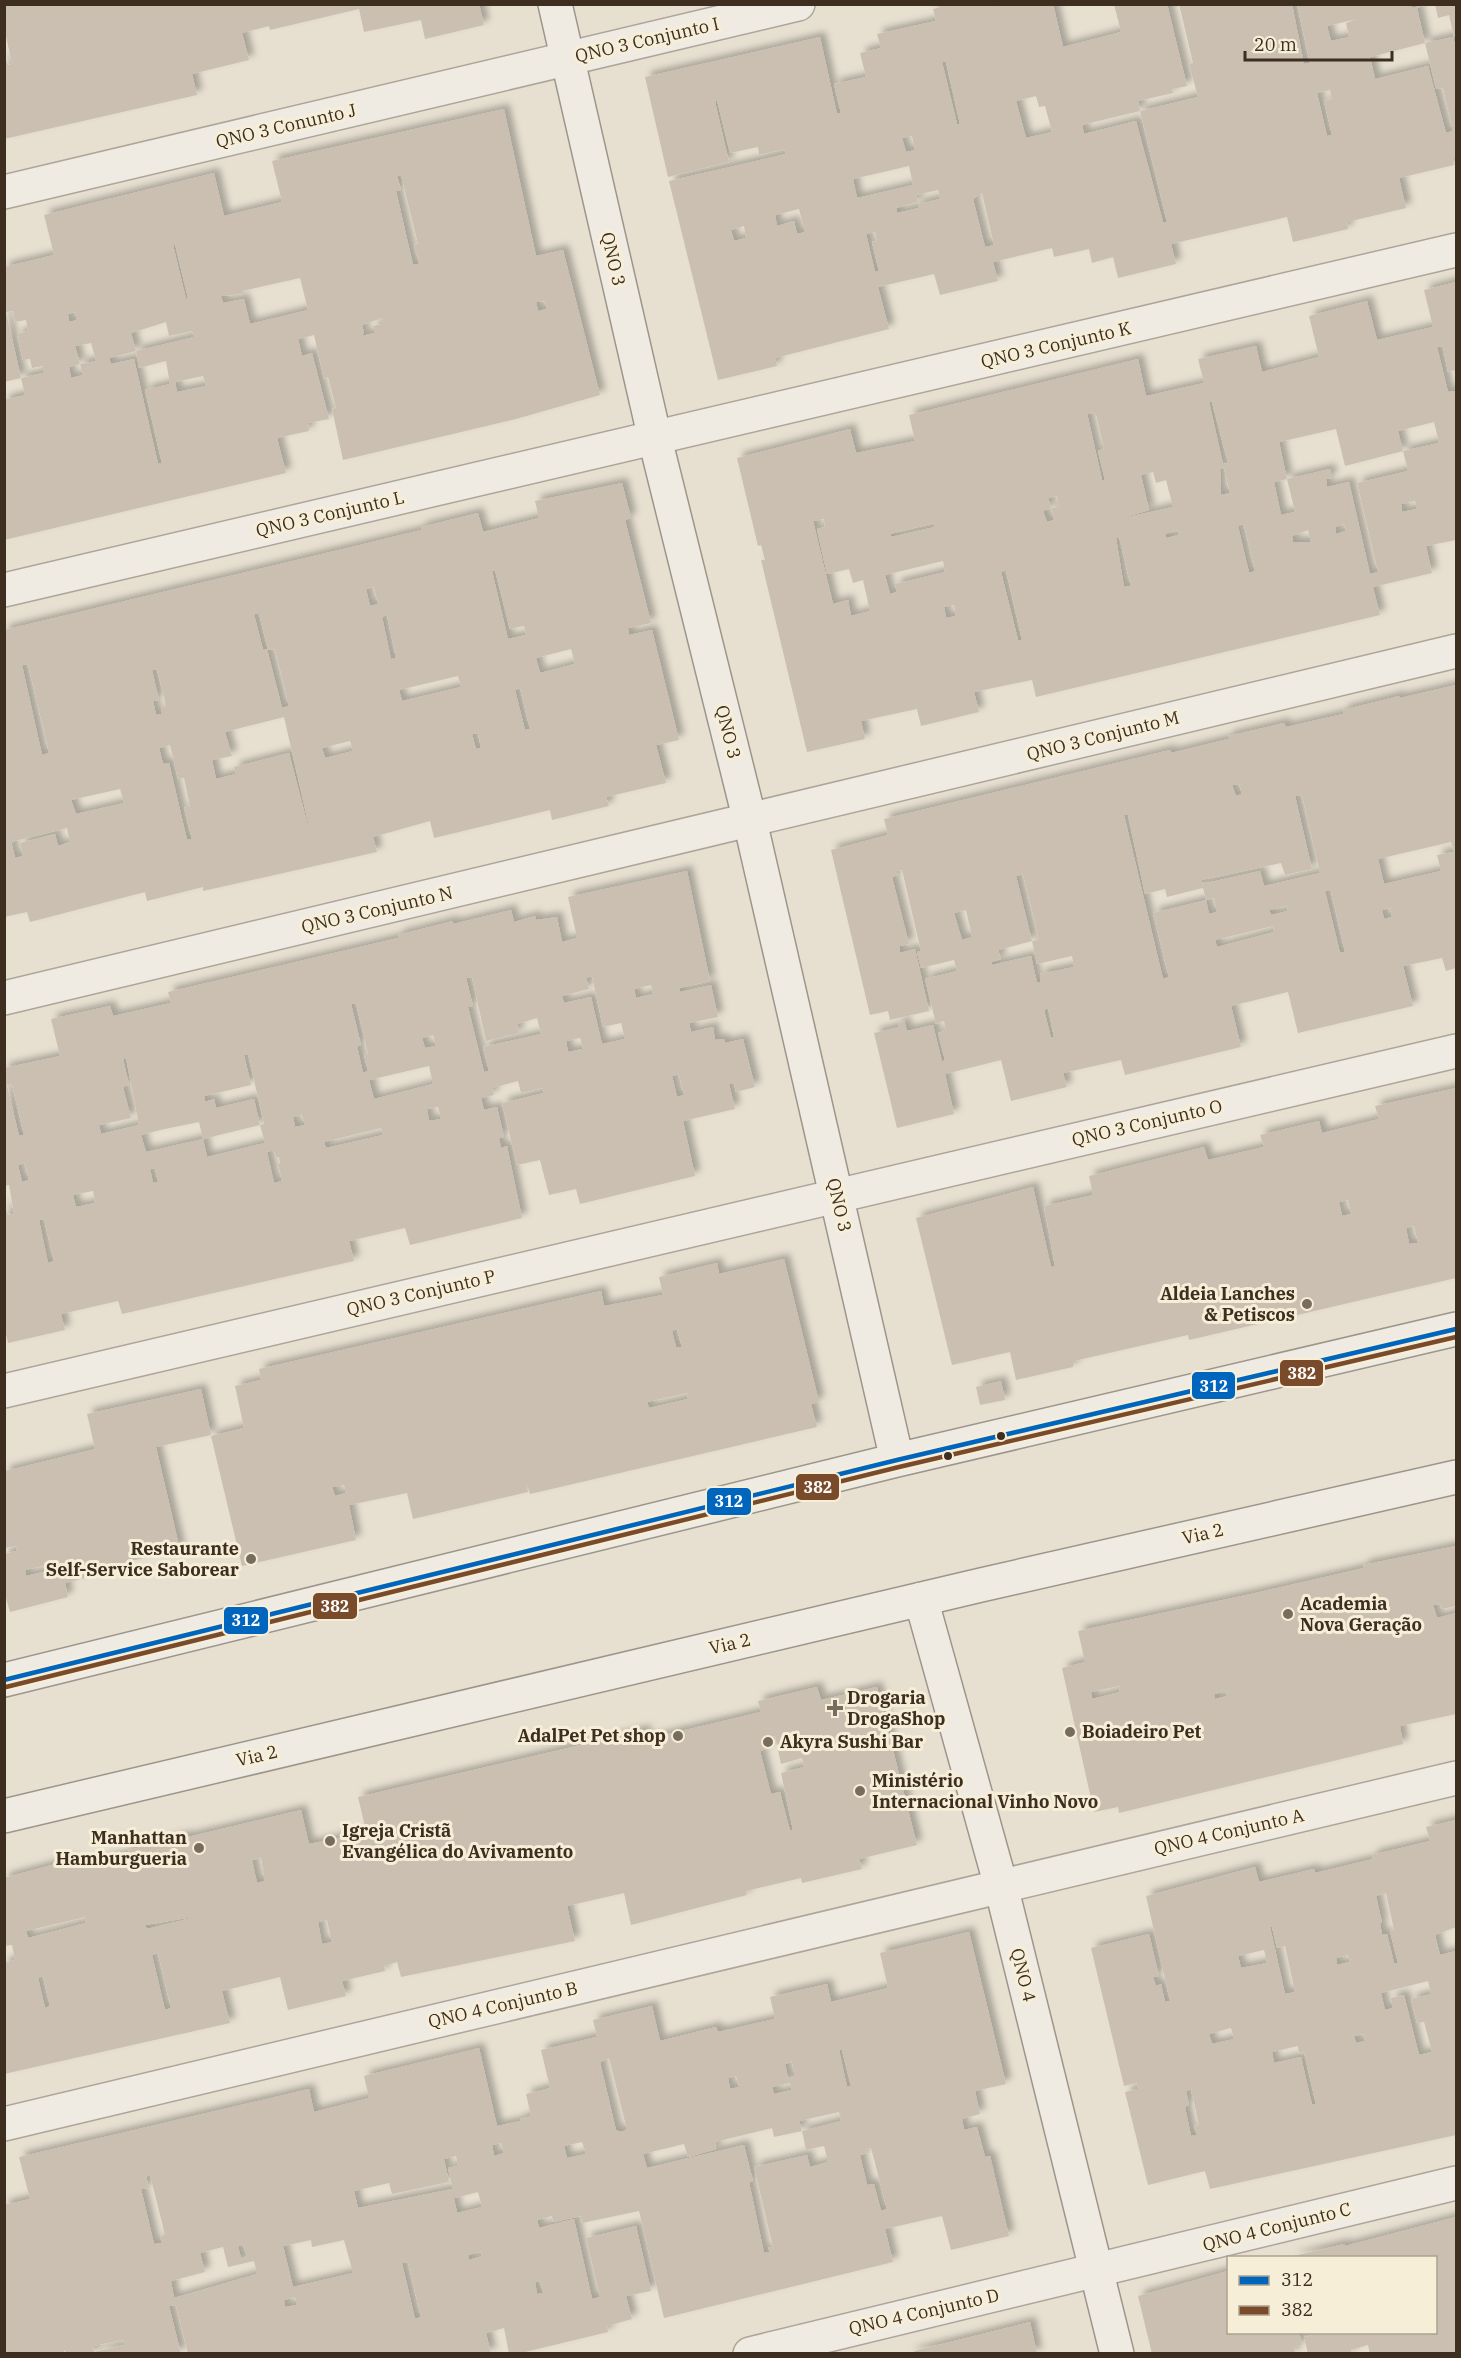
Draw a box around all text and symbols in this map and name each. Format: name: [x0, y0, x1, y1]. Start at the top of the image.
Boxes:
street label: QNO 3 Conjunto I: [573, 12, 721, 67]
scale bar: [1245, 24, 1392, 62]
text: 20 m: [1254, 33, 1297, 56]
street label: QNO 3 Conunto J: [213, 98, 358, 153]
street label: QNO 3: [596, 230, 631, 288]
street label: QNO 3 Conjunto K: [978, 316, 1134, 373]
street label: QNO 3 Conjunto L: [253, 485, 406, 542]
street label: QNO 3: [711, 703, 746, 761]
street label: QNO 3 Conjunto M: [1024, 705, 1182, 766]
street label: QNO 3 Conjunto N: [299, 881, 455, 938]
street label: QNO 3 Conjunto O: [1069, 1094, 1224, 1151]
street label: QNO 3: [822, 1176, 857, 1234]
street label: QNO 3 Conjunto P: [344, 1264, 498, 1321]
place label: Aldeia Lanches & Petiscos: [1160, 1282, 1295, 1326]
marker: Aldeia Lanches & Petiscos: [1300, 1297, 1314, 1311]
line badge: 382: [1279, 1359, 1324, 1387]
text: 382: [1288, 1363, 1316, 1383]
line badge: 312: [1191, 1371, 1236, 1400]
text: 312: [1200, 1376, 1228, 1396]
unlabelled marker: [995, 1430, 1007, 1442]
unlabelled marker: [942, 1450, 954, 1462]
line badge: 382: [795, 1473, 840, 1501]
text: 382: [804, 1477, 832, 1497]
line badge: 312: [706, 1487, 752, 1516]
text: 312: [715, 1491, 743, 1511]
street label: Via 2: [1180, 1518, 1226, 1549]
place label: Restaurante Self-Service Saborear: [46, 1537, 239, 1581]
marker: Restaurante Self-Service Saborear: [244, 1552, 258, 1566]
line badge: 382: [312, 1592, 358, 1620]
place label: Academia Nova Geração: [1300, 1592, 1422, 1636]
text: 382: [321, 1596, 349, 1616]
line badge: 312: [223, 1606, 269, 1635]
marker: Academia Nova Geração: [1281, 1607, 1295, 1621]
text: 312: [232, 1610, 260, 1630]
street label: Via 2: [707, 1628, 753, 1659]
place label: Drogaria DrogaShop: [847, 1686, 945, 1730]
marker: Drogaria DrogaShop: [828, 1701, 842, 1715]
place label: Boiadeiro Pet: [1082, 1720, 1202, 1743]
place label: AdalPet Pet shop: [518, 1724, 666, 1747]
marker: Boiadeiro Pet: [1063, 1725, 1077, 1739]
marker: AdalPet Pet shop: [671, 1729, 685, 1743]
place label: Akyra Sushi Bar: [780, 1730, 923, 1753]
marker: Akyra Sushi Bar: [761, 1735, 775, 1749]
street label: Via 2: [234, 1740, 280, 1771]
place label: Ministério Internacional Vinho Novo: [872, 1769, 1098, 1813]
marker: Ministério Internacional Vinho Novo: [853, 1784, 867, 1798]
street label: QNO 4 Conjunto A: [1152, 1803, 1307, 1860]
place label: Igreja Cristã Evangélica do Avivamento: [342, 1819, 573, 1863]
place label: Manhattan Hamburgueria: [55, 1826, 187, 1870]
marker: Igreja Cristã Evangélica do Avivamento: [323, 1834, 337, 1848]
marker: Manhattan Hamburgueria: [192, 1841, 206, 1855]
street label: QNO 4: [1006, 1946, 1041, 2004]
street label: QNO 4 Conjunto B: [426, 1976, 580, 2033]
street label: QNO 4 Conjunto C: [1200, 2197, 1354, 2256]
legend: [1227, 2256, 1437, 2334]
text: 312: [1281, 2268, 1313, 2291]
street label: QNO 4 Conjunto D: [846, 2283, 1001, 2340]
text: 382: [1281, 2298, 1313, 2321]

